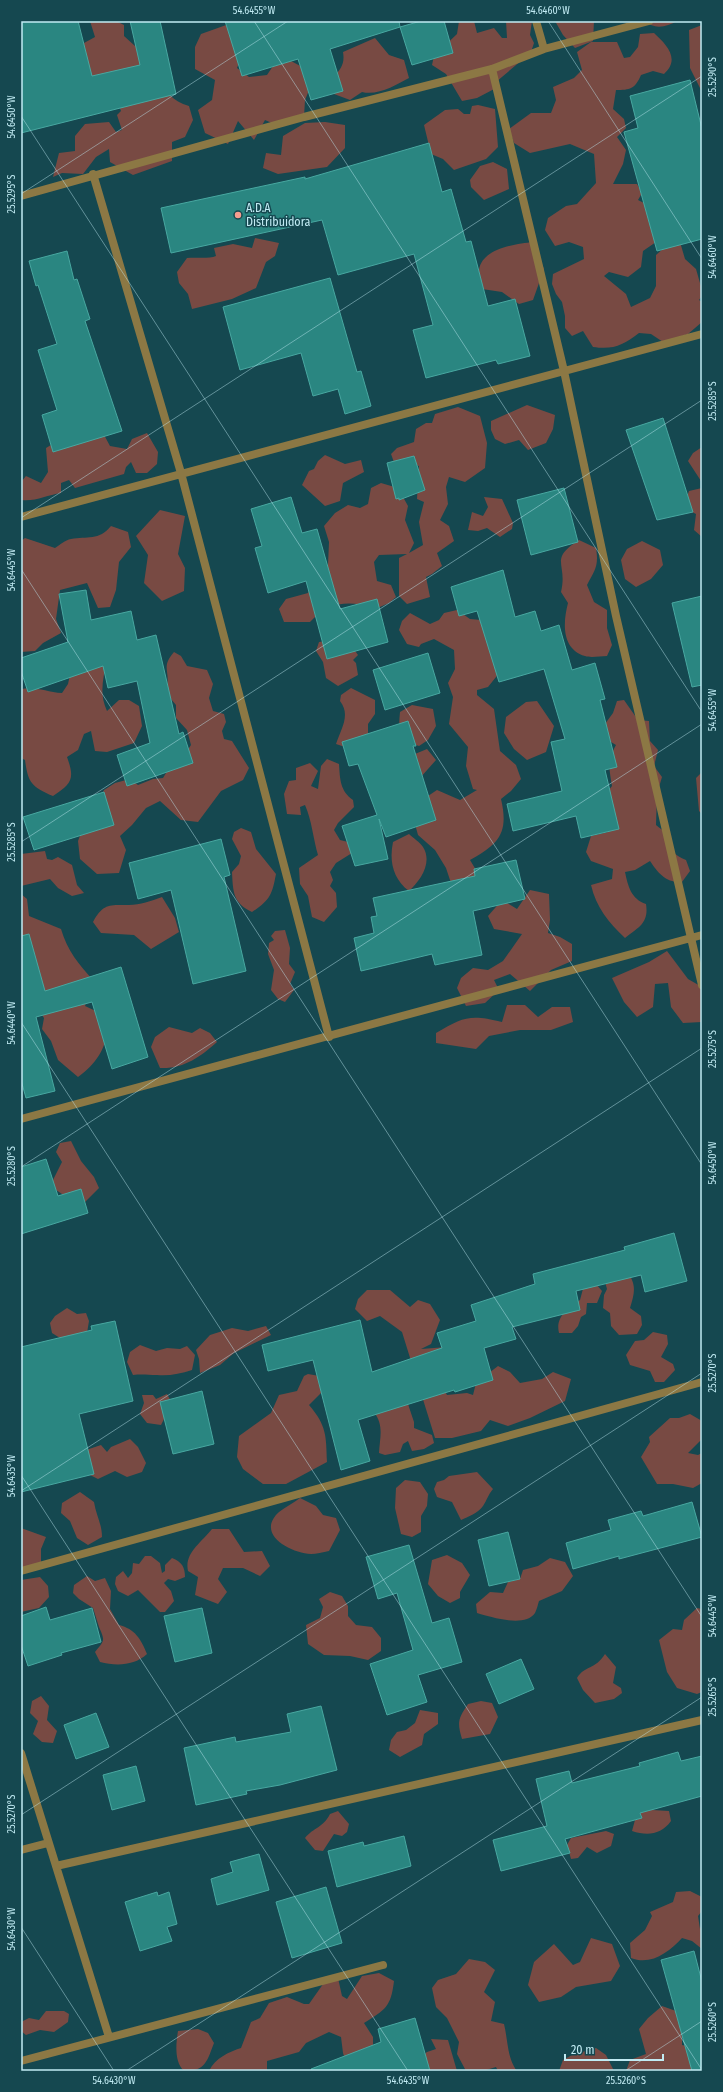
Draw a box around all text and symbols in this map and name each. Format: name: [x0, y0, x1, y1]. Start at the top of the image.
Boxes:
text: 54.6455°W: [233, 5, 276, 17]
text: 54.6460°W: [526, 5, 570, 17]
text: 25.5290°S: [707, 57, 719, 97]
text: 54.6450°W: [6, 95, 18, 139]
text: 25.5295°S: [6, 174, 18, 214]
place label: A.D.A Distribuidora: [246, 201, 311, 229]
marker: A.D.A Distribuidora: [233, 210, 243, 220]
text: 54.6460°W: [707, 235, 719, 279]
text: 25.5285°S: [707, 381, 719, 421]
text: 54.6445°W: [6, 548, 18, 591]
text: 54.6455°W: [707, 688, 719, 731]
text: 25.5285°S: [6, 822, 18, 862]
text: 54.6440°W: [6, 1001, 18, 1045]
text: 25.5275°S: [707, 1030, 719, 1068]
text: 54.6450°W: [707, 1141, 719, 1185]
text: 25.5280°S: [6, 1146, 18, 1186]
text: 25.5270°S: [707, 1354, 719, 1392]
text: 54.6435°W: [6, 1454, 18, 1497]
text: 54.6445°W: [707, 1594, 719, 1637]
text: 25.5265°S: [707, 1677, 719, 1717]
text: 25.5270°S: [6, 1795, 18, 1833]
text: 54.6430°W: [6, 1907, 18, 1951]
text: 25.5260°S: [707, 2002, 719, 2042]
scale bar: [565, 2036, 663, 2062]
text: 20 m: [571, 2043, 595, 2057]
text: 54.6430°W: [92, 2075, 136, 2087]
text: 54.6435°W: [387, 2075, 430, 2087]
text: 25.5260°S: [606, 2075, 646, 2087]

